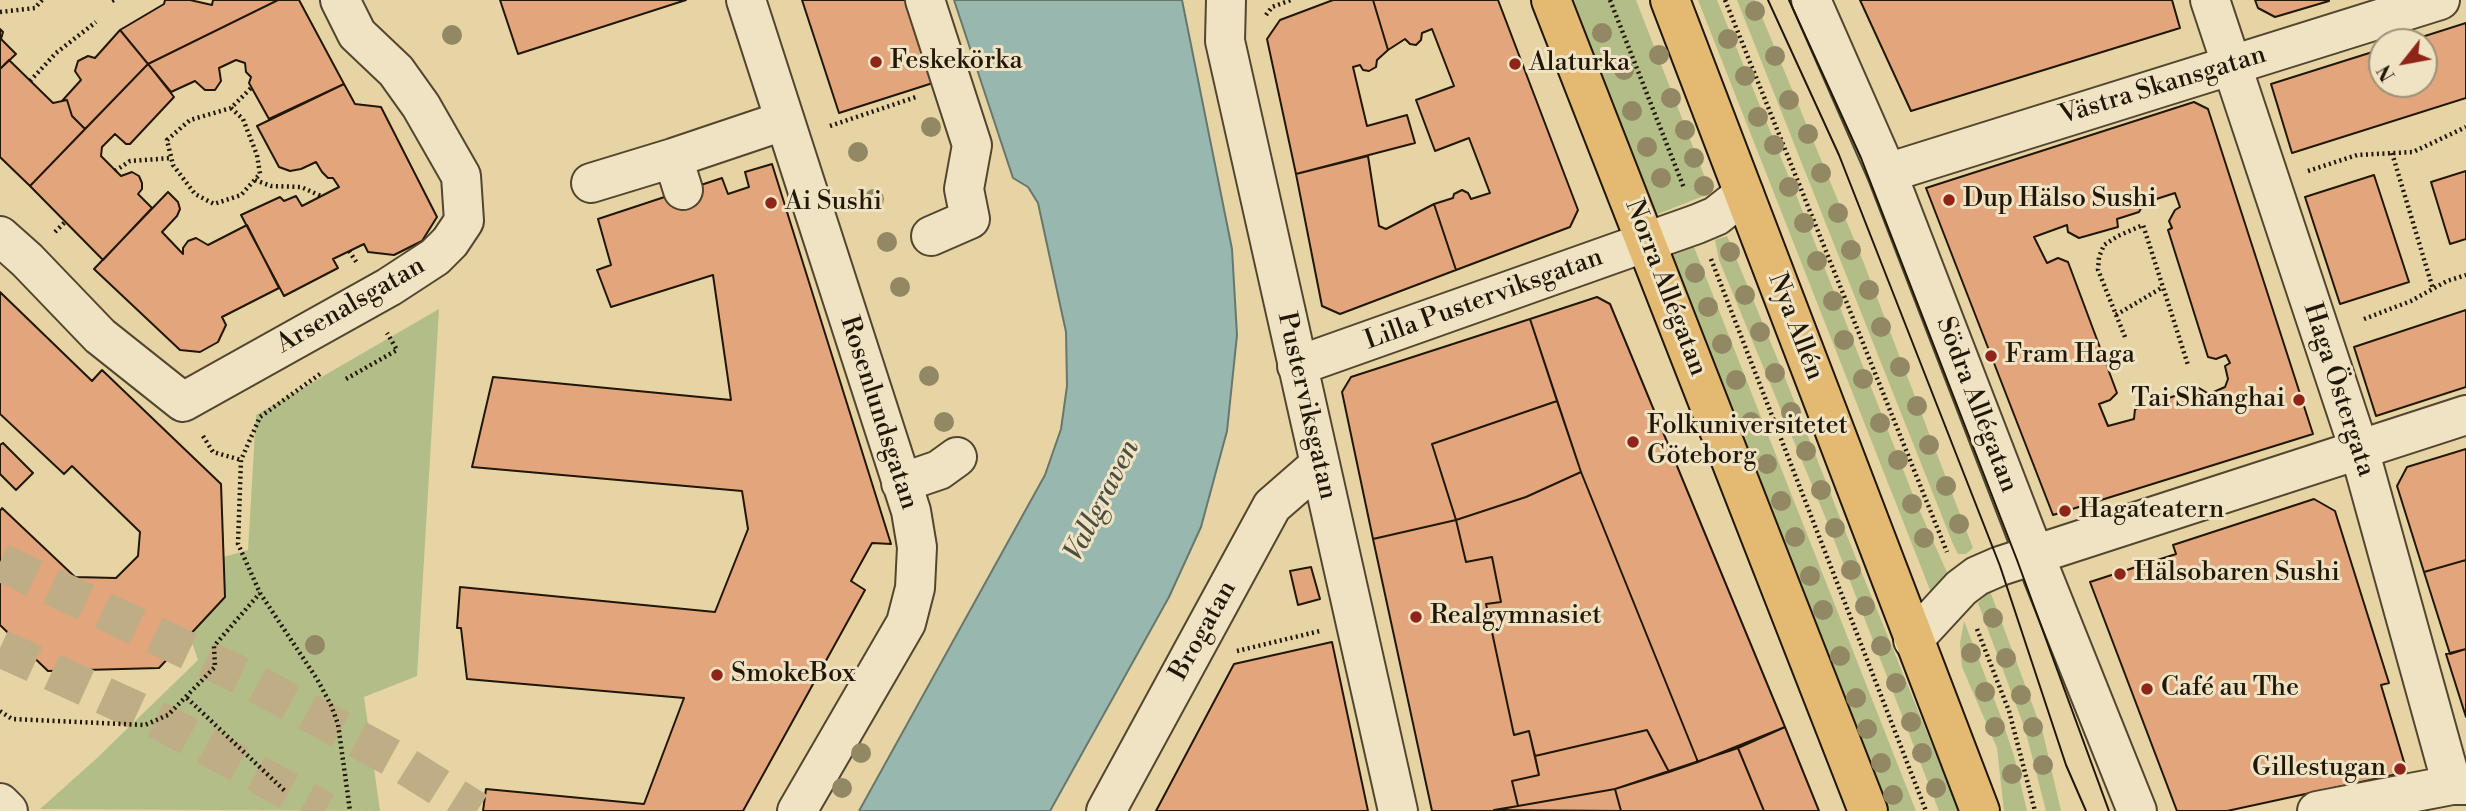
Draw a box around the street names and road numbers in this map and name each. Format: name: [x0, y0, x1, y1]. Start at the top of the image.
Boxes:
street label: Västra Skansgatan: [2056, 40, 2270, 132]
street label: Norra Allégatan: [1617, 195, 1713, 381]
street label: Lilla Pusterviksgatan: [1361, 242, 1607, 358]
street label: Arsenalsgatan: [271, 251, 431, 361]
street label: Nya Allén: [1760, 269, 1830, 385]
street label: Haga Östergata: [2295, 299, 2381, 481]
street label: Pusterviksgatan: [1269, 309, 1343, 503]
street label: Rosenlundsgatan: [832, 312, 924, 514]
street label: Södra Allégatan: [1928, 313, 2024, 497]
street label: Brogatan: [1164, 576, 1244, 686]

